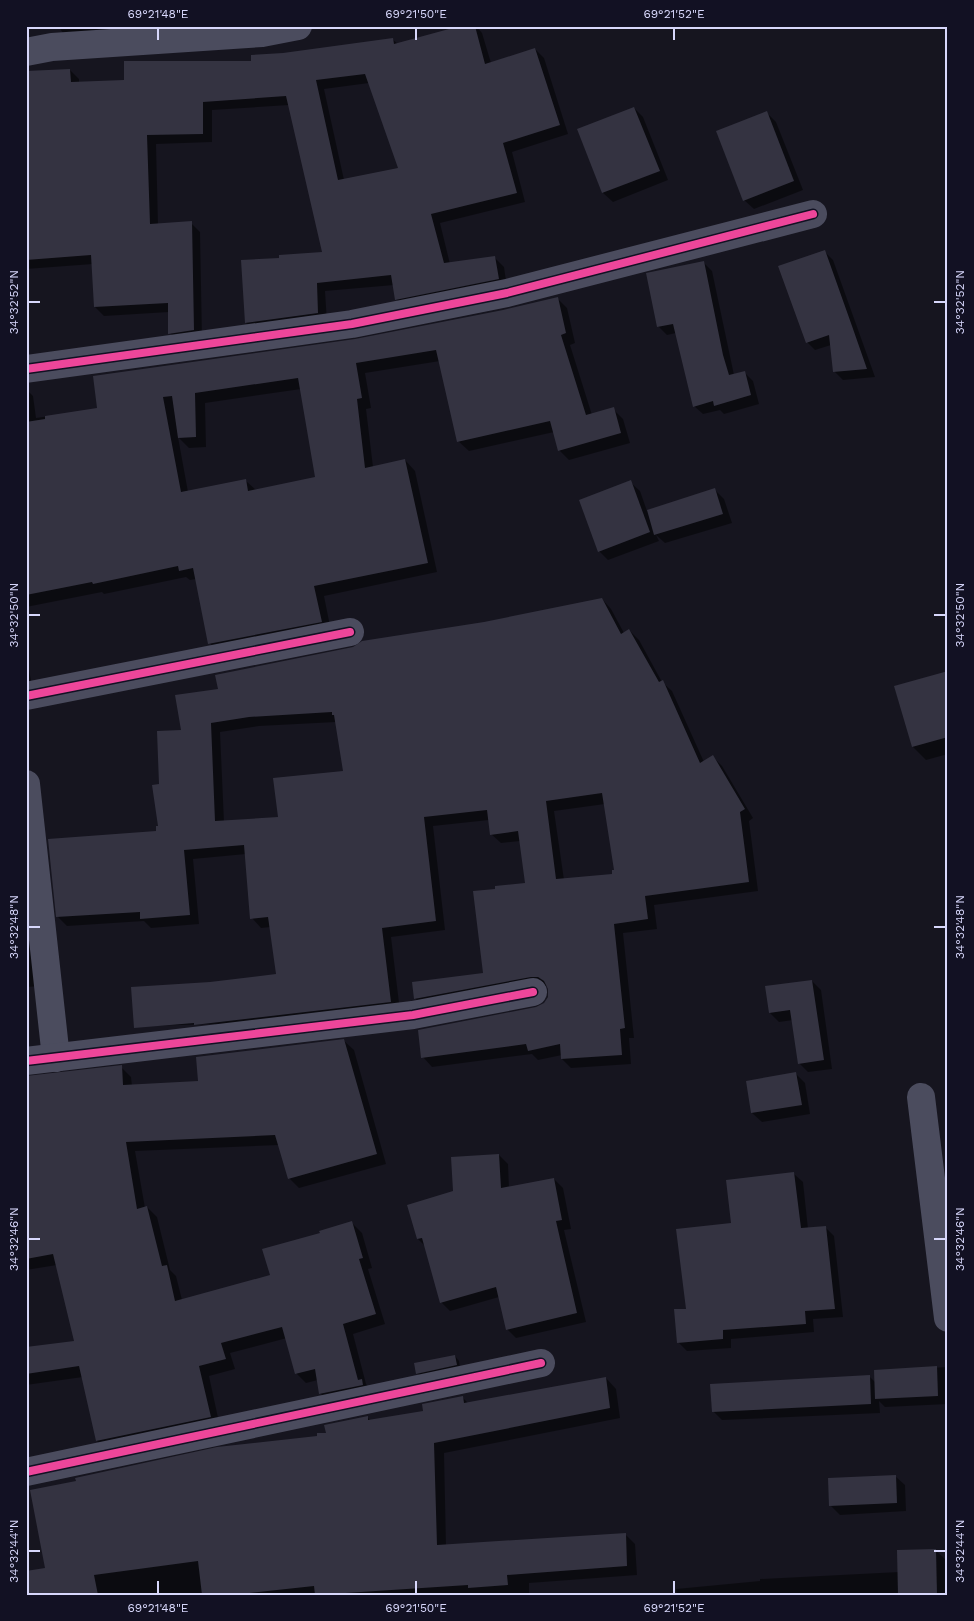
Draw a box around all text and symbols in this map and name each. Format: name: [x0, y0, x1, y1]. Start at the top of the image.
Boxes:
text: 69°21'48"E: [128, 7, 189, 21]
text: 69°21'50"E: [385, 7, 447, 21]
text: 69°21'52"E: [643, 7, 705, 21]
text: 34°32'52"N: [7, 270, 21, 334]
text: 34°32'52"N: [953, 270, 967, 334]
text: 34°32'50"N: [7, 583, 21, 647]
text: 34°32'50"N: [953, 583, 967, 647]
text: 34°32'48"N: [7, 895, 21, 959]
text: 34°32'48"N: [953, 895, 967, 959]
text: 34°32'46"N: [7, 1207, 21, 1271]
text: 34°32'46"N: [953, 1207, 967, 1271]
text: 34°32'44"N: [7, 1519, 21, 1583]
text: 34°32'44"N: [953, 1519, 967, 1583]
text: 69°21'48"E: [128, 1601, 189, 1615]
text: 69°21'50"E: [385, 1601, 447, 1615]
text: 69°21'52"E: [643, 1601, 705, 1615]

